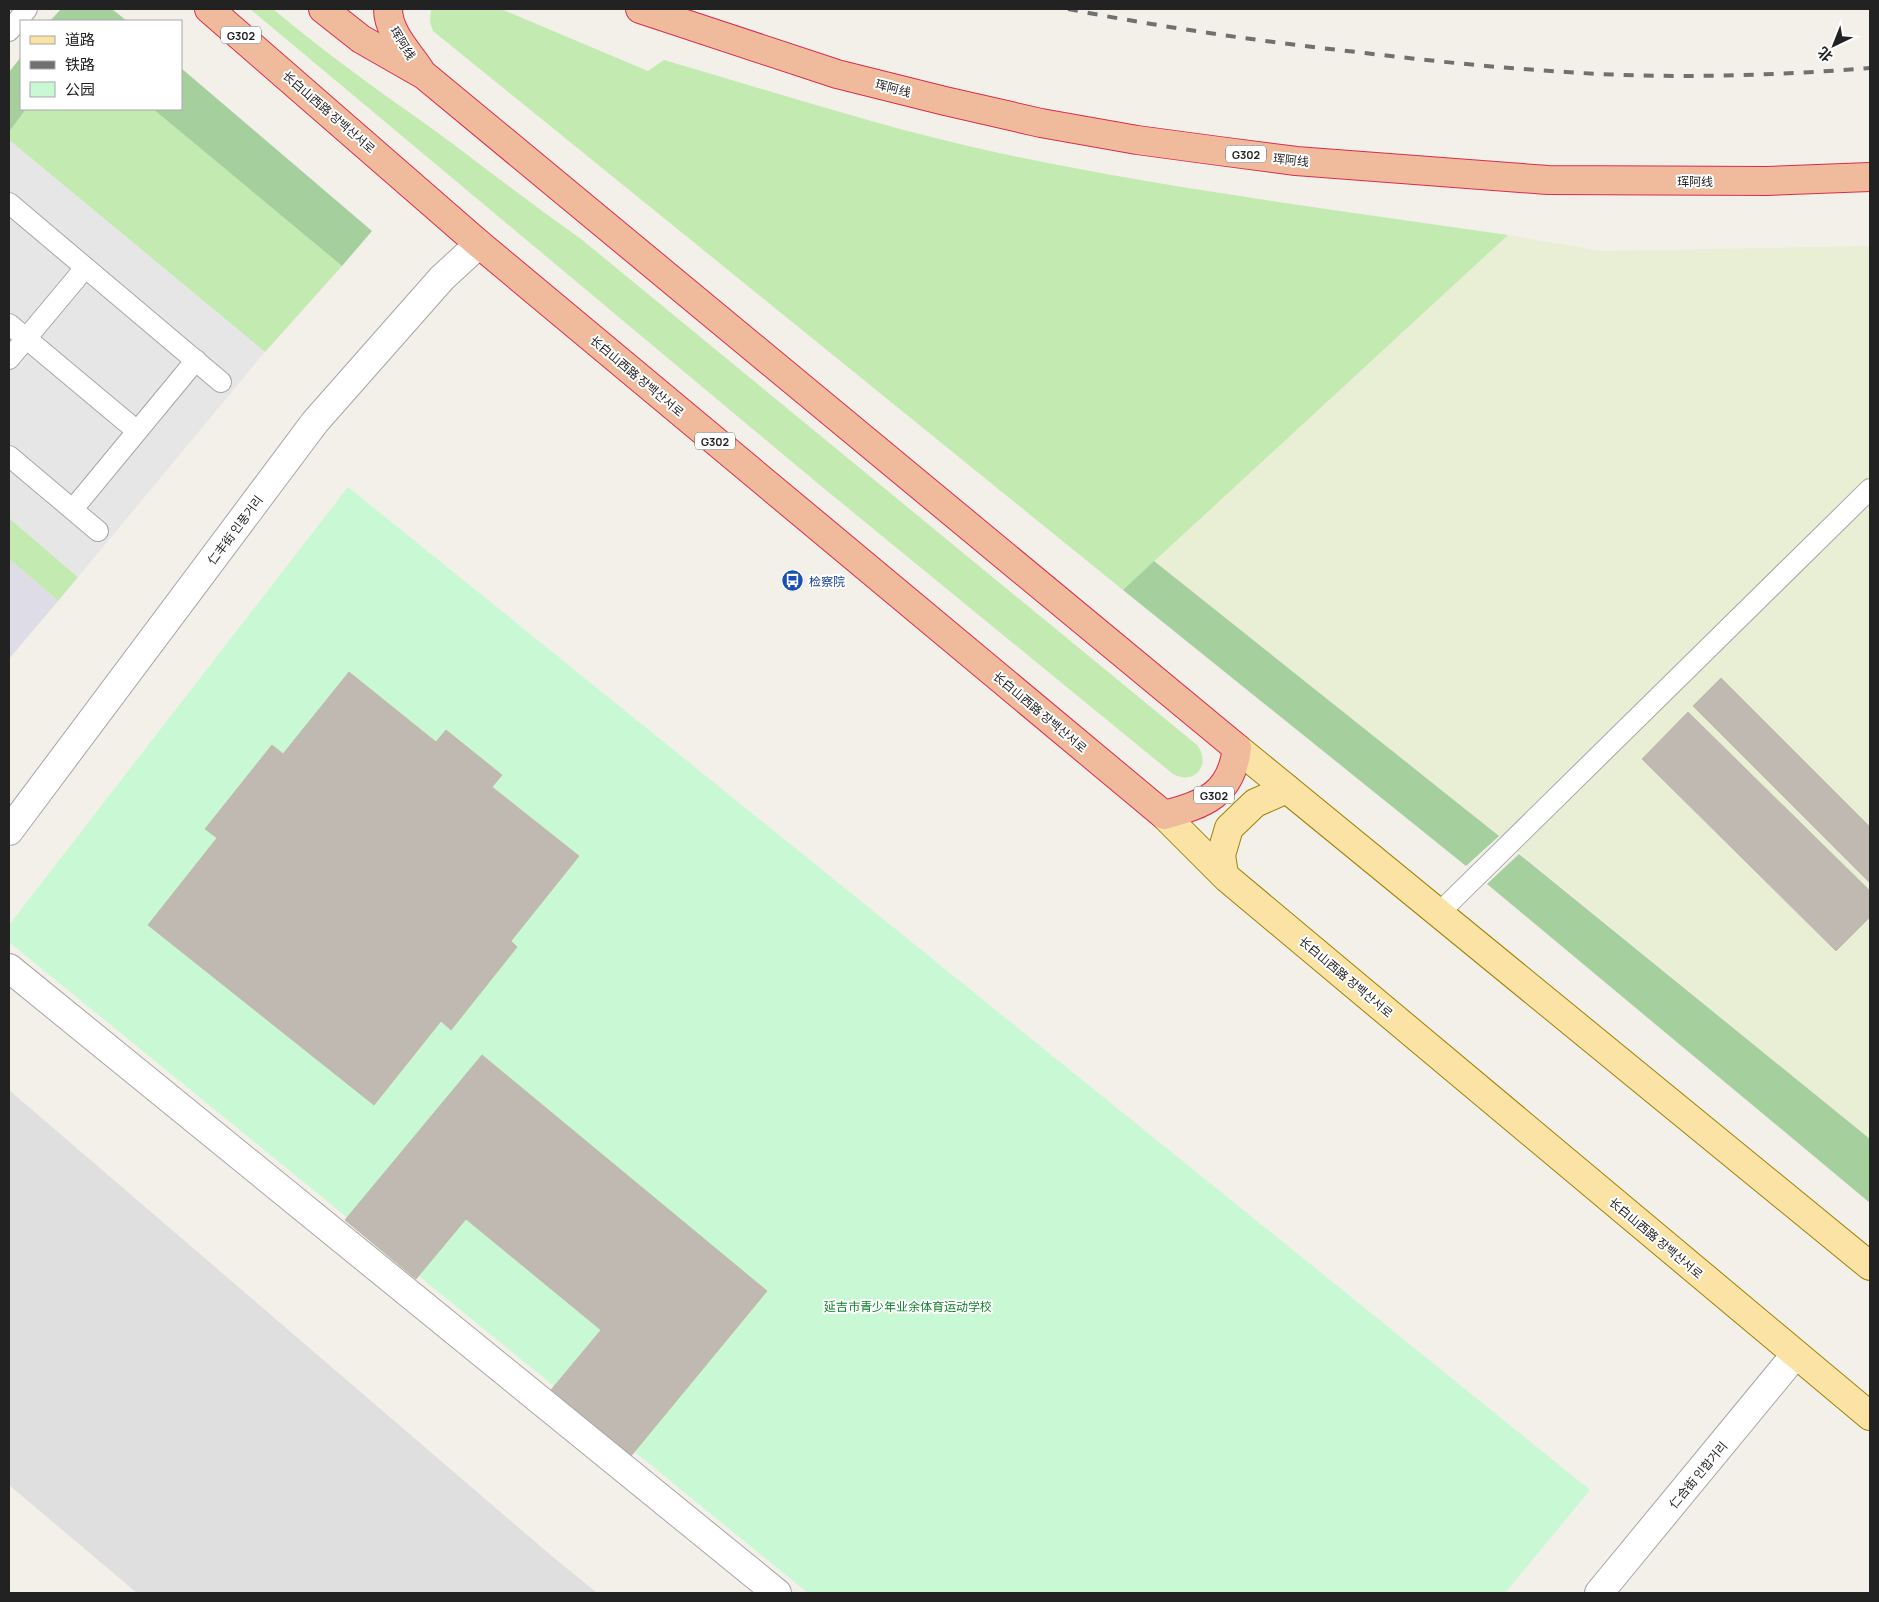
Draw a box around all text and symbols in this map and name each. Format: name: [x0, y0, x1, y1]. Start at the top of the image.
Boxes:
legend: [20, 20, 182, 110]
north arrow: [1809, 20, 1859, 70]
street label: 珲阿线: [386, 23, 420, 63]
road number: G302: [221, 26, 261, 44]
text: 道路: [65, 29, 95, 50]
text: 北: [1813, 43, 1836, 67]
text: 铁路: [65, 54, 95, 75]
street label: 长白山西路 장백산서로: [279, 67, 379, 157]
street label: 珲阿线: [873, 75, 913, 101]
text: 公园: [65, 79, 95, 100]
road number: G302: [1226, 146, 1266, 162]
street label: 珲阿线: [1272, 150, 1310, 170]
street label: 珲阿线: [1677, 173, 1713, 190]
street label: 长白山西路 장백산서로: [586, 332, 688, 420]
road number: G302: [695, 432, 735, 450]
street label: 仁丰街 인풍거리: [203, 492, 267, 568]
bus stop icon: 检察院: [781, 569, 805, 593]
place label: 检察院: [809, 573, 845, 590]
street label: 长白山西路 장백산서로: [989, 668, 1091, 756]
road number: G302: [1194, 786, 1234, 804]
street label: 长白山西路 장백산서로: [1295, 933, 1397, 1021]
street label: 长白山西路 장백산서로: [1605, 1194, 1707, 1282]
park label: 延吉市青少年业余体育运动学校: [824, 1298, 992, 1315]
street label: 仁合街 인합거리: [1665, 1438, 1731, 1512]

